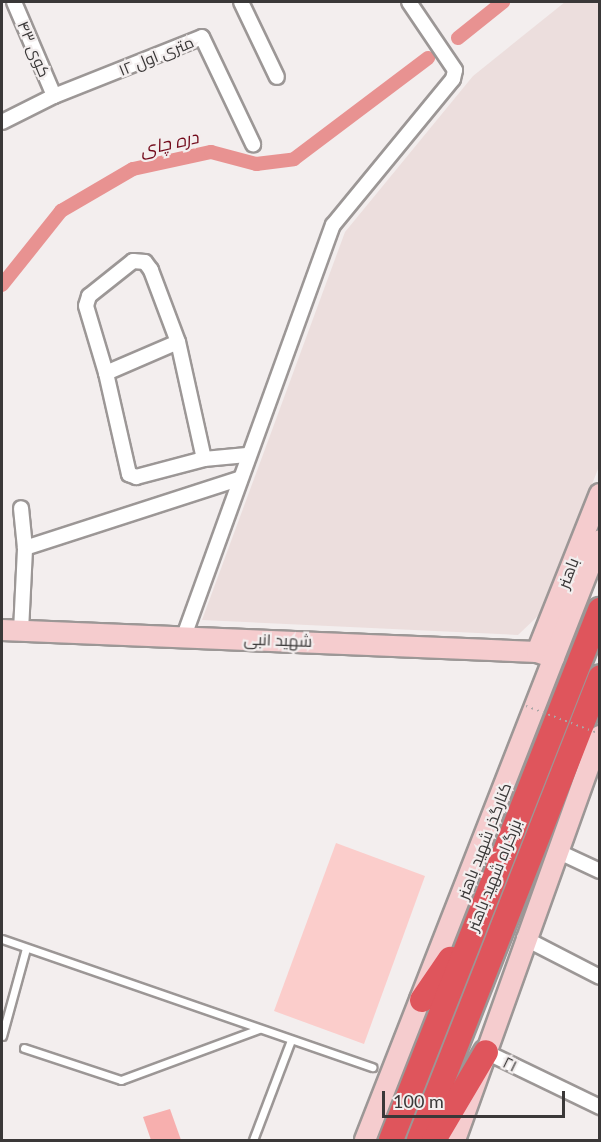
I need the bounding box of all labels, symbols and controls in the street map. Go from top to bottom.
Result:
street label: کوی ۴۳ [14,18,54,80]
street label: ۱۲ متری اول [116,32,196,80]
water label: دره چای [138,126,200,160]
street label: باهنر [553,555,583,591]
street label: شهید انبی [243,629,313,651]
street label: کنارگذر شهید باهنر [453,780,515,902]
street label: بزرگراه شهید باهنر [463,816,525,934]
street label: ۲۱ [500,1052,520,1076]
scale bar [385,1079,568,1117]
text: 100 m [393,1090,444,1112]

